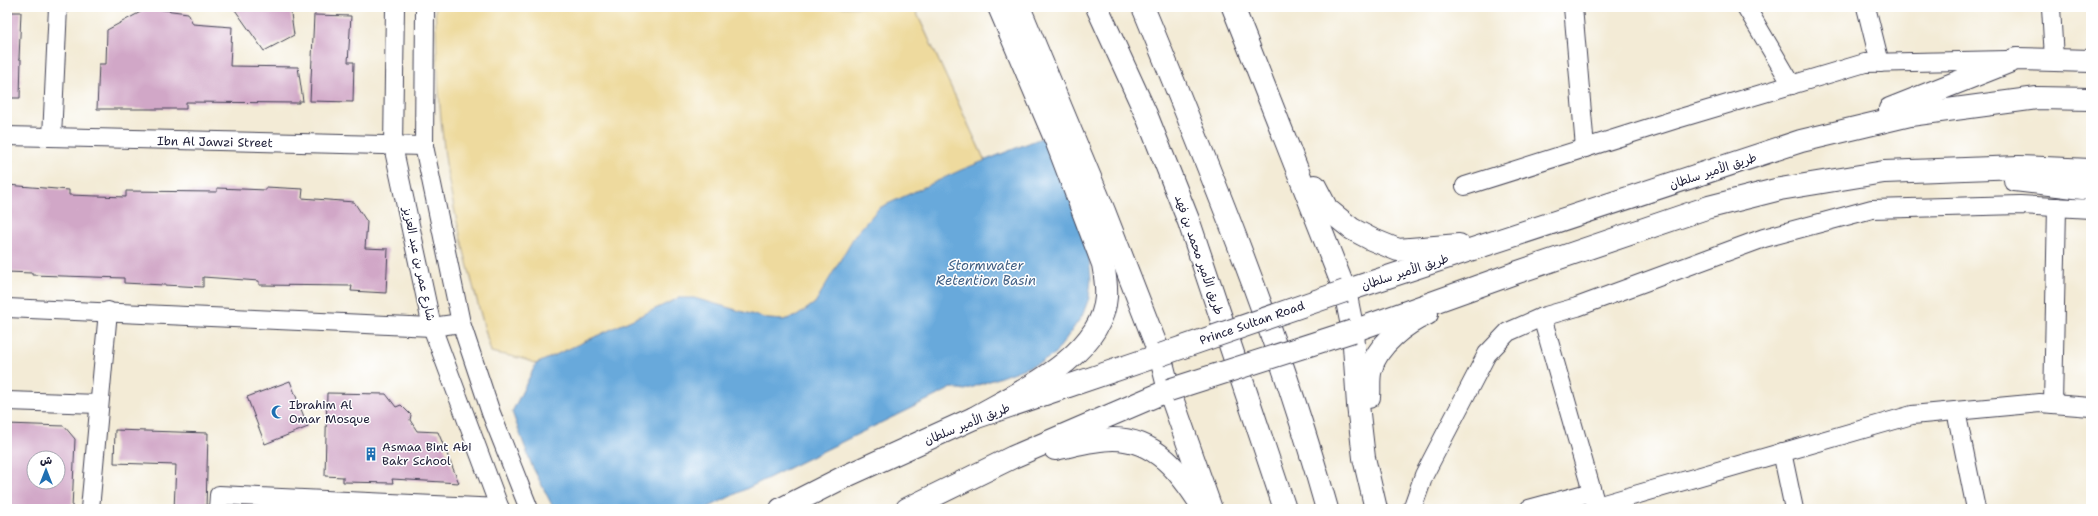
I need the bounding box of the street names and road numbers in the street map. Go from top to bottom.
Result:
street label: Ibn Al Jawzi Street [157,133,273,151]
street label: طريق الأمير سلطان [1667,149,1759,193]
street label: طريق الأمير محمد بن فهد [1171,193,1227,317]
street label: شارع عمر بن عبد العزيز [398,205,439,323]
street label: طريق الأمير سلطان [1359,250,1451,294]
street label: Prince Sultan Road [1197,297,1307,348]
street label: طريق الأمير سلطان [922,400,1012,448]

